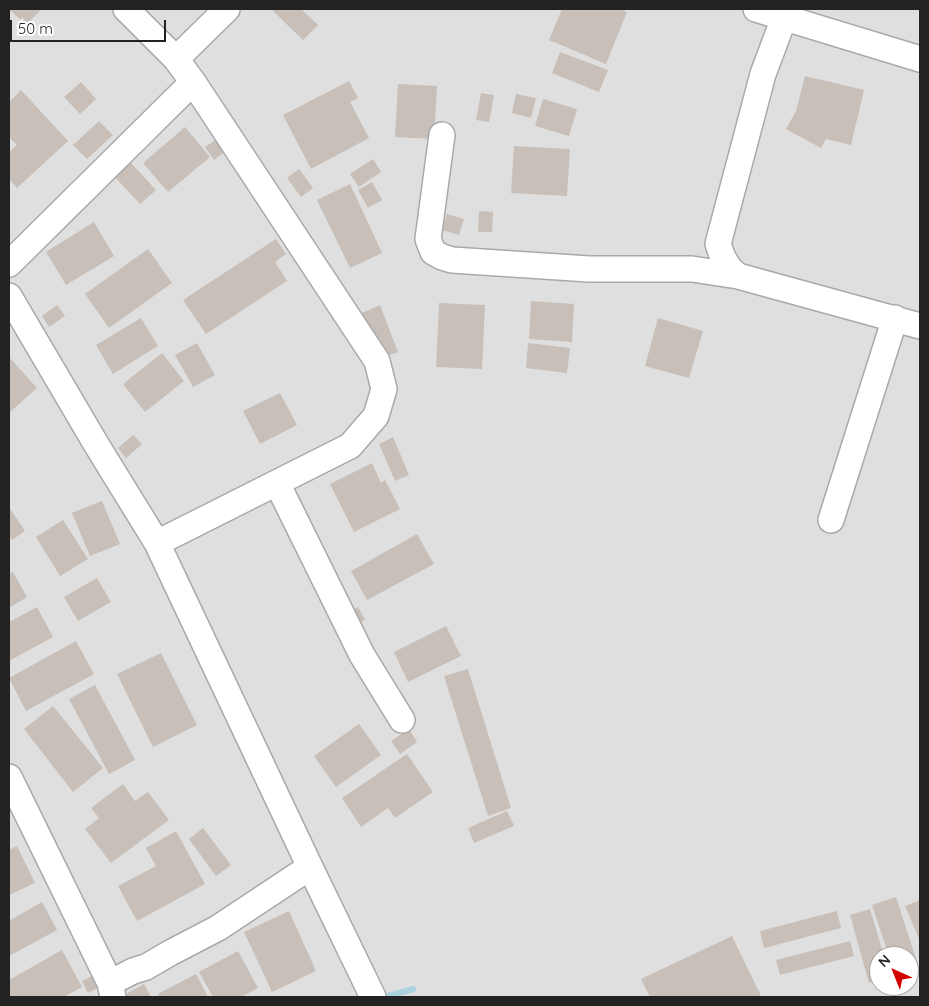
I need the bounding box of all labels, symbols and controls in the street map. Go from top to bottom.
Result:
scale bar [12,10,169,42]
text: 50 m [18,19,53,38]
north arrow [869,946,919,996]
text: N [874,951,894,971]

